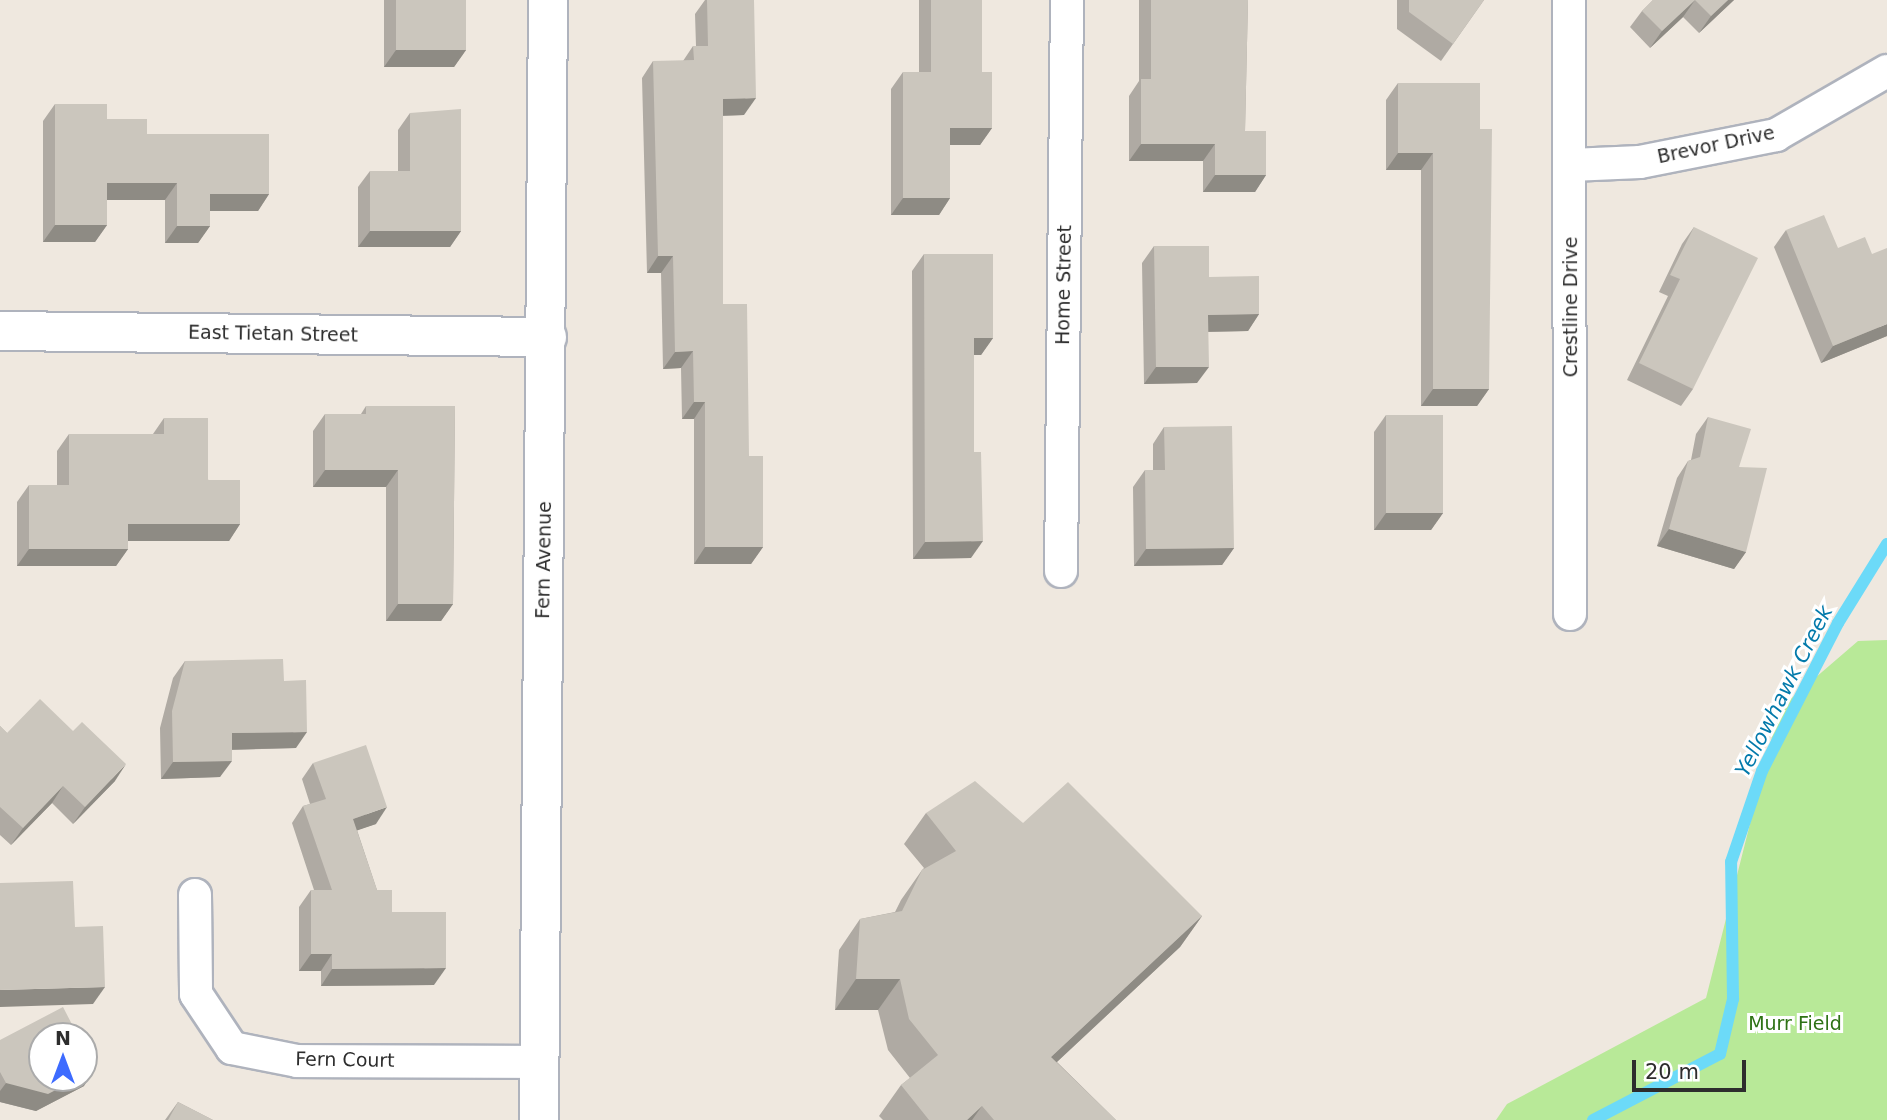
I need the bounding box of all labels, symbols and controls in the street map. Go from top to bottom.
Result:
street label: Brevor Drive [1655,121,1777,169]
street label: Home Street [1052,225,1076,345]
street label: Crestline Drive [1560,237,1582,377]
street label: East Tietan Street [188,321,358,347]
street label: Fern Avenue [532,501,556,619]
water label: Yellowhawk Creek [1730,601,1838,781]
park label: Murr Field [1748,1013,1842,1035]
north arrow [28,1022,98,1092]
text: N [55,1027,71,1049]
scale bar [1635,1046,1749,1090]
street label: Fern Court [295,1048,395,1072]
text: 20 m [1645,1060,1699,1084]

